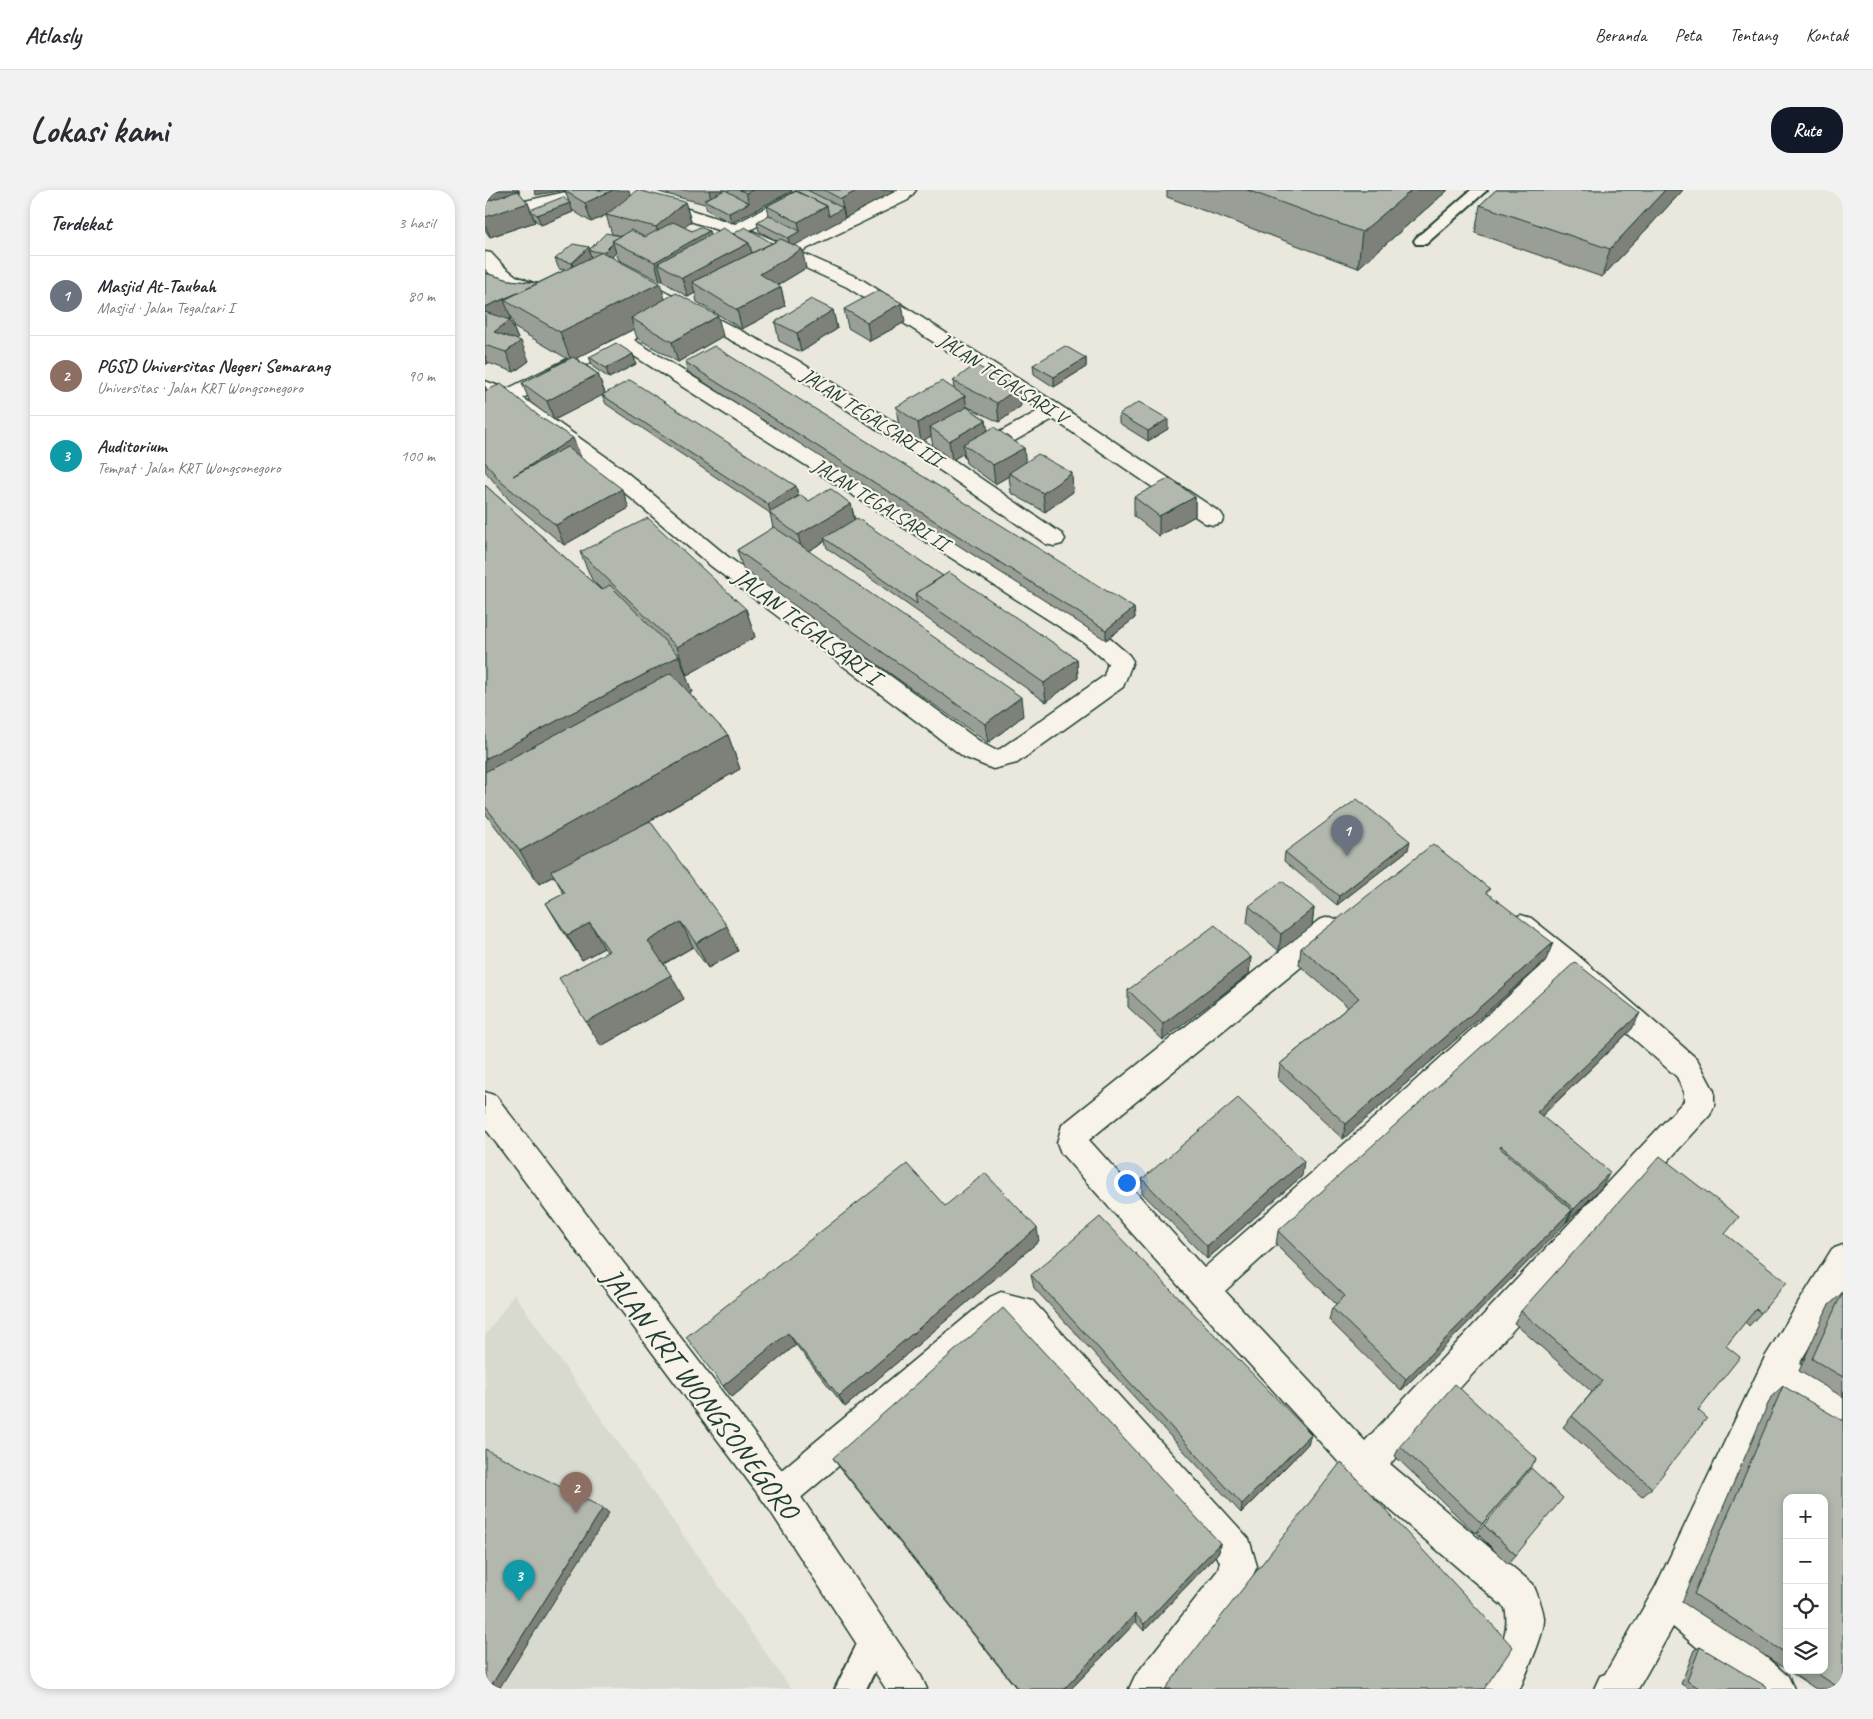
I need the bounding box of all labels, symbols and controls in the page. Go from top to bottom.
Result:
text: Atlasly [25,20,81,50]
text: Beranda [1595,24,1646,46]
text: Peta [1674,24,1701,46]
text: Tentang [1729,24,1778,46]
text: Kontak [1806,24,1848,46]
button: Rute [1771,107,1843,153]
text: Lokasi kami [30,108,168,153]
text: Terdekat [50,210,111,236]
text: 3 hasil [398,213,435,233]
text: Masjid At-Taubah [97,274,216,298]
text: 1 [62,286,70,306]
text: 80 m [408,286,435,306]
text: Masjid · Jalan Tegalsari I [97,298,234,318]
street label: JALAN TEGALSARI V [933,327,1075,432]
text: PGSD Universitas Negeri Semarang [97,354,330,378]
street label: JALAN TEGALSARI III [796,362,950,475]
text: 2 [62,366,70,386]
text: 90 m [408,366,435,386]
text: Universitas · Jalan KRT Wongsonegoro [97,378,303,398]
text: Auditorium [97,434,166,458]
text: 3 [62,446,70,466]
text: 100 m [401,446,435,466]
street label: JALAN TEGALSARI II [807,452,957,558]
text: Tempat · Jalan KRT Wongsonegoro [97,458,280,478]
street label: JALAN TEGALSARI I [727,560,891,694]
pin: 1 [1331,815,1363,856]
your location [1114,1170,1140,1196]
street label: JALAN KRT WONGSONEGORO [593,1258,809,1529]
pin: 2 [560,1472,592,1513]
map controls [1783,1494,1828,1674]
button: + [1783,1494,1828,1539]
button: − [1783,1539,1828,1584]
pin: 3 [503,1560,535,1601]
button: locate [1783,1584,1828,1629]
button: layers [1783,1629,1828,1674]

